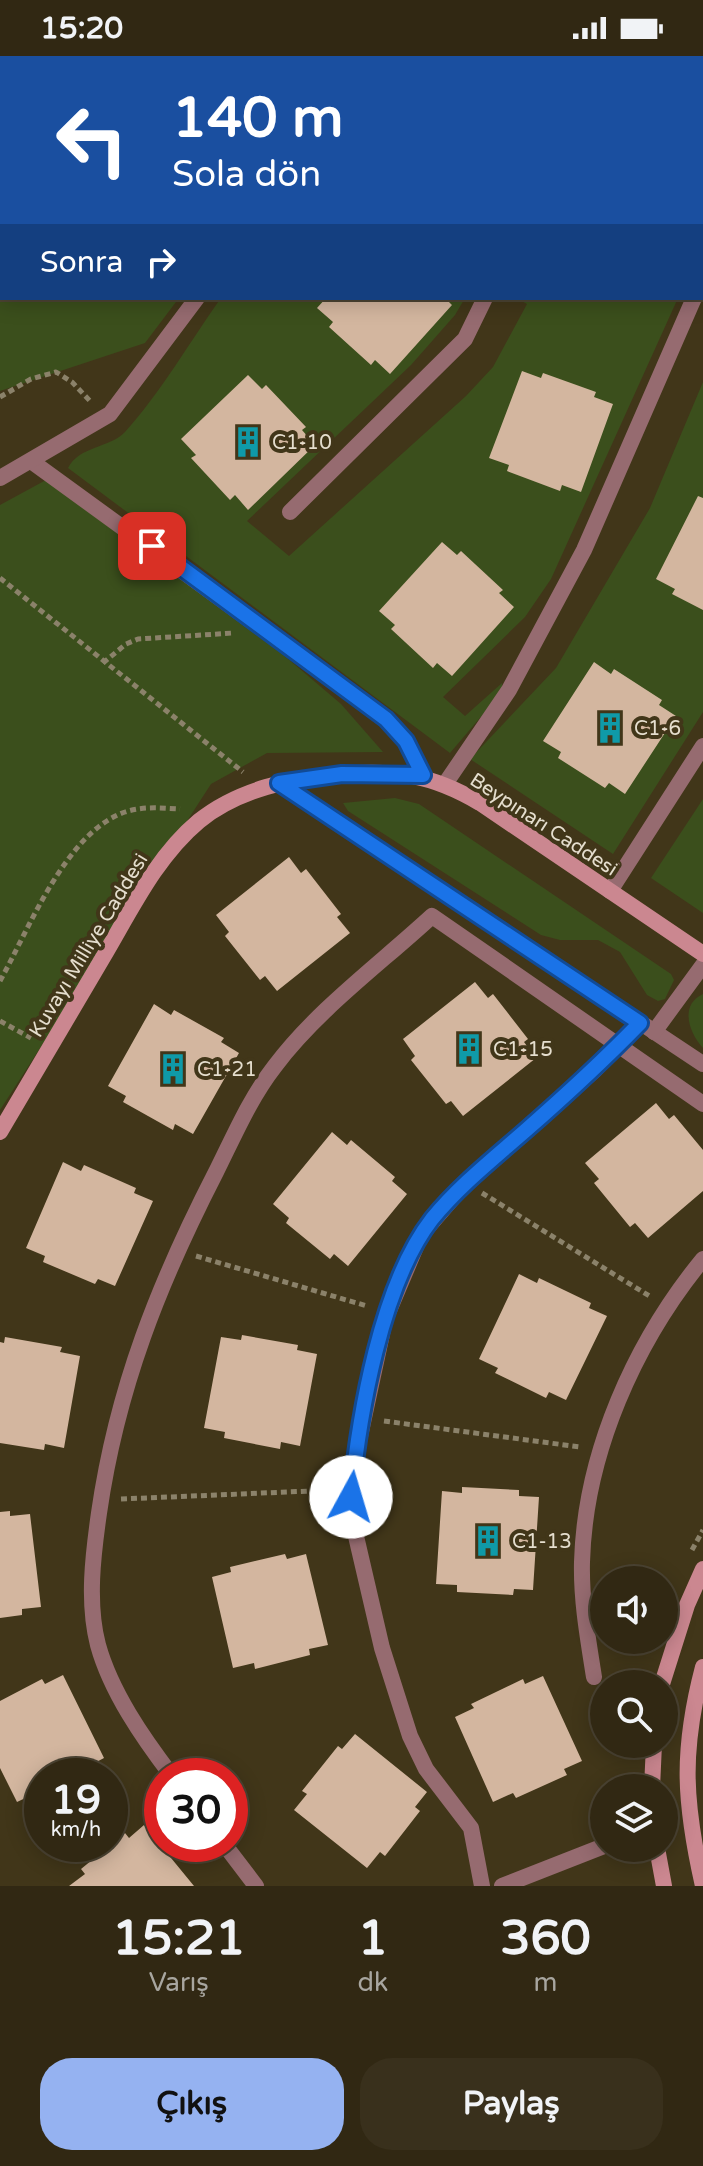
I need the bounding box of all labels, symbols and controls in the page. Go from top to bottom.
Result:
text: 15:20 [40,10,123,47]
text: 140 m [172,85,343,152]
icon: left [40,88,144,192]
text: Sola dön [172,153,321,196]
icon: right [139,240,183,284]
text: Sonra [40,244,123,281]
building icon: C1-10 [231,425,265,459]
place label: C1-10 [272,431,332,455]
pin [118,512,186,580]
icon: arrive [130,524,174,568]
building icon: C1-6 [593,711,627,745]
place label: C1-6 [634,717,681,741]
street label: Beypınarı Caddesi [465,768,622,881]
street label: Kuvayı Milliye Caddesi [24,849,153,1042]
building icon: C1-15 [452,1032,486,1066]
place label: C1-15 [493,1038,553,1062]
building icon: C1-21 [156,1052,190,1086]
place label: C1-21 [197,1058,257,1082]
position arrow [309,1455,393,1539]
building icon: C1-13 [471,1524,505,1558]
place label: C1-13 [512,1530,572,1554]
map controls [590,1566,678,1862]
button: sound [590,1566,678,1654]
button: search [590,1670,678,1758]
speed limit sign: 30 [144,1758,248,1862]
button: layers [590,1774,678,1862]
text: 19 [51,1776,101,1824]
text: km/h [51,1818,101,1842]
text: 15:21 [112,1910,245,1968]
text: 1 [358,1910,388,1968]
text: 360 [500,1910,591,1968]
text: Varış [149,1967,209,1998]
text: dk [358,1967,388,1998]
text: m [534,1967,557,1998]
button: Çıkış [40,2058,344,2150]
button: Paylaş [360,2058,663,2150]

